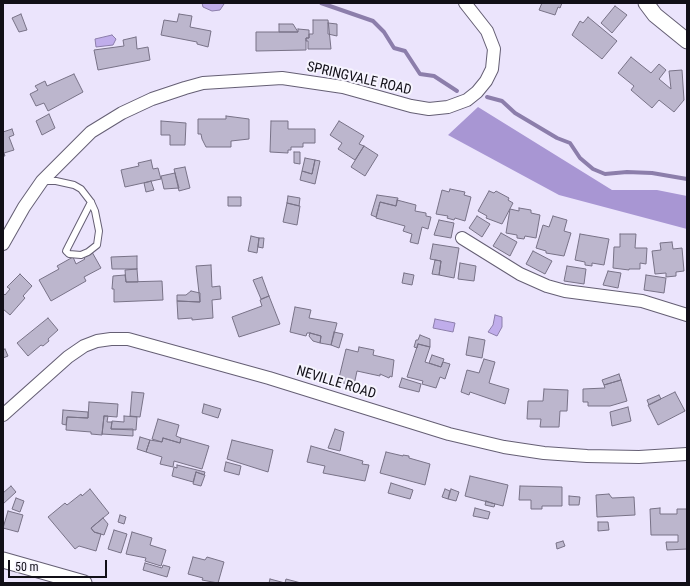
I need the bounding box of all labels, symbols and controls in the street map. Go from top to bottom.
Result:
street label: SPRINGVALE ROAD [305,59,413,99]
street label: NEVILLE ROAD [294,363,378,403]
scale bar [10,552,109,578]
text: 50 m [15,560,39,574]

